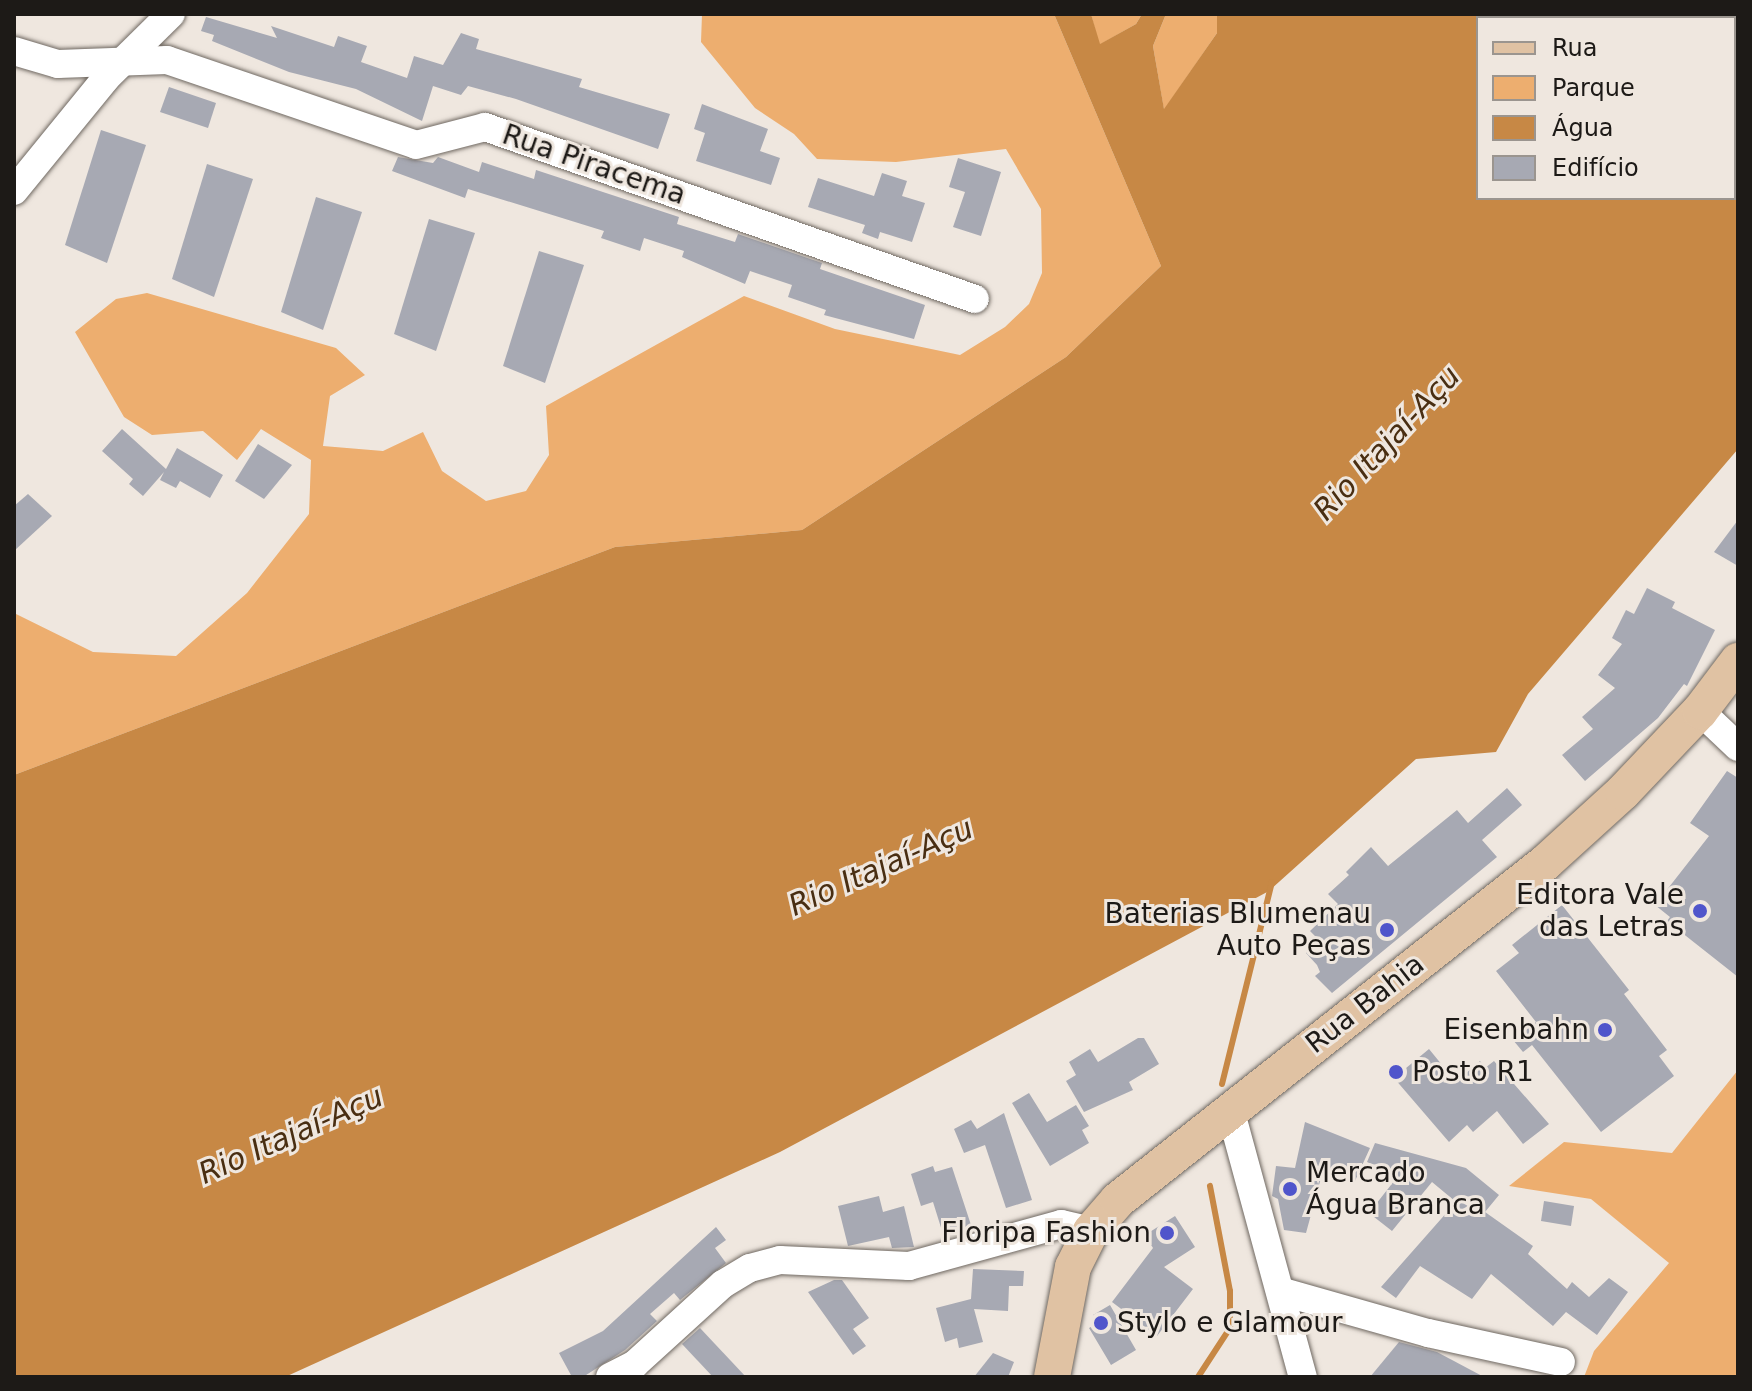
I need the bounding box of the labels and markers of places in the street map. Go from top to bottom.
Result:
place label: Editora Vale das Letras [1516,878,1684,944]
place label: Baterias Blumenau Auto Peças [1105,897,1371,963]
marker: Editora Vale das Letras [1691,902,1709,920]
marker: Baterias Blumenau Auto Peças [1378,921,1396,939]
place label: Eisenbahn [1444,1013,1589,1047]
marker: Eisenbahn [1596,1021,1614,1039]
place label: Posto R1 [1412,1055,1534,1089]
marker: Posto R1 [1387,1063,1405,1081]
place label: Mercado Água Branca [1306,1156,1485,1222]
marker: Mercado Água Branca [1281,1180,1299,1198]
place label: Floripa Fashion [941,1216,1151,1250]
marker: Floripa Fashion [1158,1224,1176,1242]
place label: Stylo e Glamour [1117,1306,1343,1340]
marker: Stylo e Glamour [1092,1314,1110,1332]

